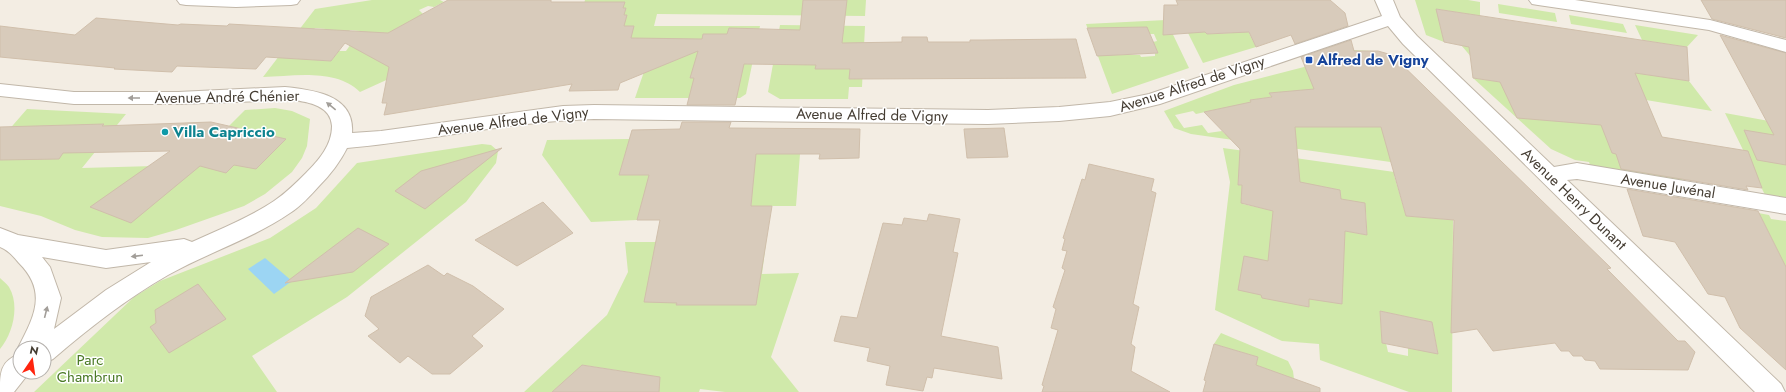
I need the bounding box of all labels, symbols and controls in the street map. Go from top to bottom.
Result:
place label: Alfred de Vigny [1316,49,1429,71]
street label: Avenue Alfred de Vigny [1116,50,1268,118]
marker: Alfred de Vigny [1304,55,1314,65]
street label: Avenue André Chénier [154,85,301,109]
one-way arrow [127,95,140,101]
street label: Avenue Alfred de Vigny [436,101,590,141]
one-way arrow [326,102,336,111]
street label: Avenue Alfred de Vigny [796,103,949,127]
place label: Villa Capriccio [172,121,275,143]
marker: Villa Capriccio [160,127,170,137]
street label: Avenue Henry Dunant [1516,143,1632,255]
street label: Avenue Juvénal [1619,168,1717,204]
one-way arrow [131,252,143,259]
one-way arrow [43,306,49,318]
north arrow [12,340,52,380]
text: N [28,341,40,359]
park label: Parc Chambrun [57,349,123,388]

